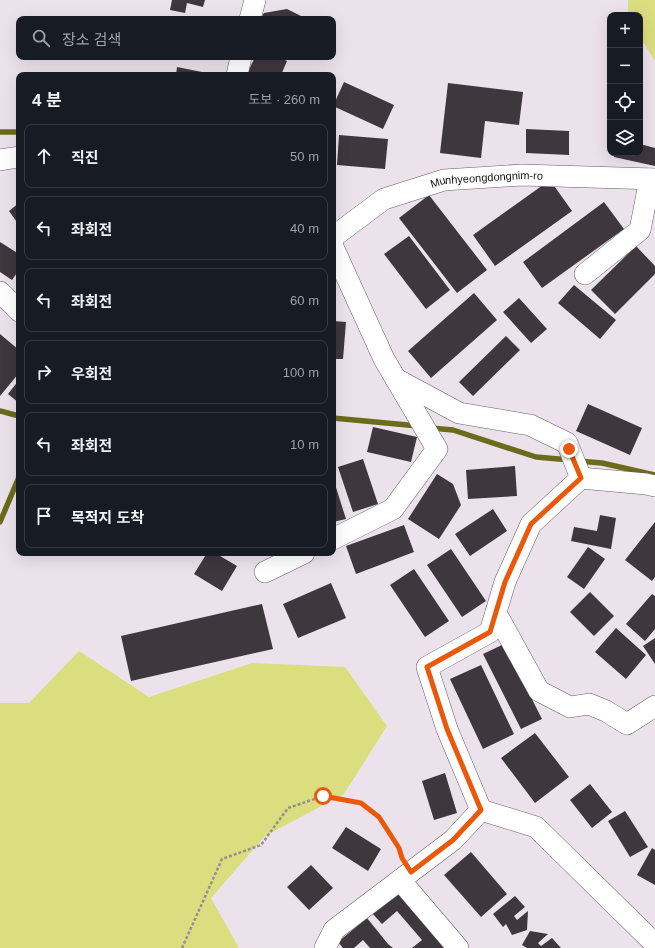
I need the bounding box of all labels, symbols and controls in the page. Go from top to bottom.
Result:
map controls [607,12,643,156]
button: + [607,12,643,48]
search box [16,16,336,60]
icon: search [30,27,52,49]
text: 장소 검색 [62,31,121,48]
button: − [607,48,643,84]
button: locate [607,84,643,120]
text: 4 분 [32,91,62,110]
text: 도보 · 260 m [248,92,320,107]
button: layers [607,120,643,156]
icon: ahead [33,145,55,167]
text: 직진 [71,149,99,166]
text: 50 m [290,149,319,164]
street label: Munhyeongdongnim-ro [429,169,543,190]
icon: left [33,217,55,239]
text: 좌회전 [71,221,112,238]
text: 40 m [290,221,319,236]
icon: left [33,289,55,311]
text: 좌회전 [71,293,112,310]
text: 60 m [290,293,319,308]
icon: right [33,361,55,383]
text: 우회전 [71,365,112,382]
text: 100 m [283,365,319,380]
icon: left [33,433,55,455]
text: 좌회전 [71,437,112,454]
text: 10 m [290,437,319,452]
route end [560,440,578,458]
icon: arrive [33,505,55,527]
text: 목적지 도착 [71,509,144,526]
route start [314,787,332,805]

